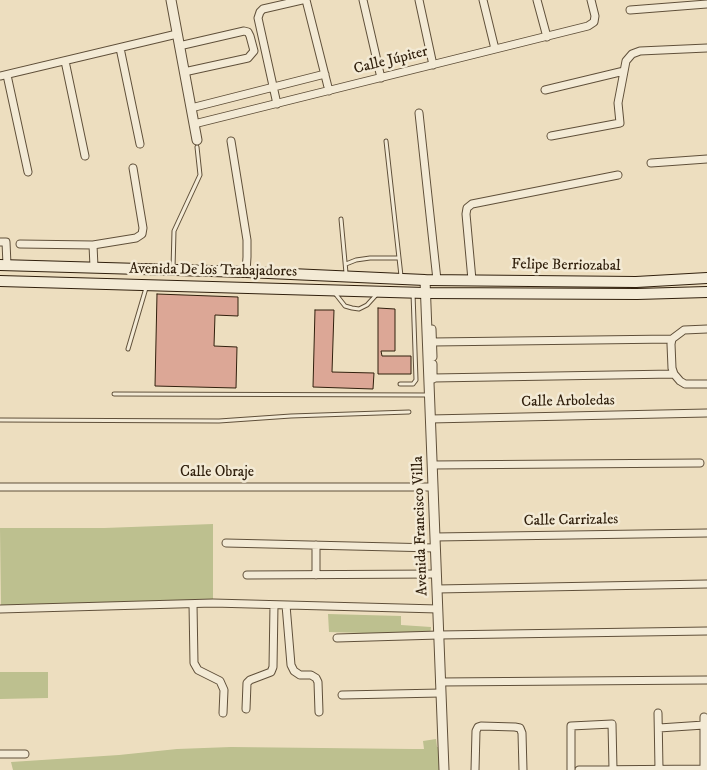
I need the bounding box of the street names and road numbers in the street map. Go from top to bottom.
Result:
street label: Calle Júpiter [352,43,430,79]
street label: Felipe Berriozabal [511,256,621,276]
street label: Avenida De los Trabajadores [129,261,297,281]
street label: Calle Arboledas [521,392,615,412]
street label: Avenida Francisco Villa [410,456,432,596]
street label: Calle Obraje [180,464,254,482]
street label: Calle Carrizales [524,511,618,531]

